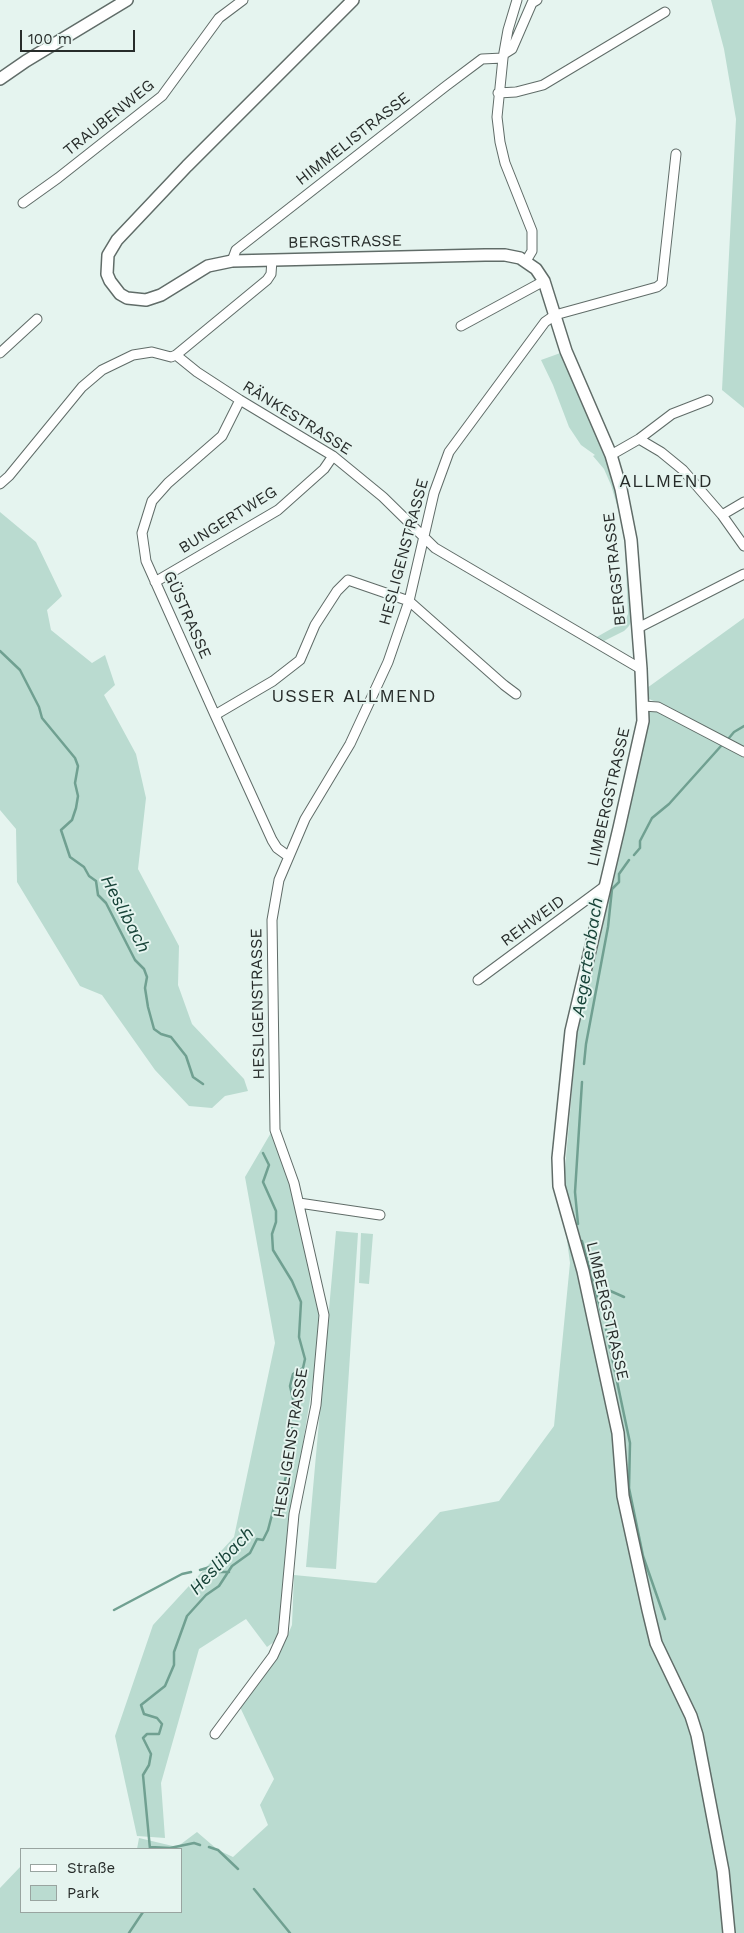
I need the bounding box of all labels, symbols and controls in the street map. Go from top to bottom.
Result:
scale bar [22,20,138,52]
text: 100 m [28,30,72,48]
street label: TRAUBENWEG [60,76,158,160]
street label: HIMMELISTRASSE [292,88,414,190]
street label: BERGSTRASSE [288,231,402,253]
street label: RÄNKESTRASSE [239,377,355,459]
district label: ALLMEND [618,471,714,493]
street label: HESLIGENSTRASSE [375,476,433,628]
street label: BUNGERTWEG [175,482,281,558]
street label: BERGSTRASSE [599,511,631,627]
street label: GÜSTRASSE [159,568,215,662]
district label: USSER ALLMEND [270,686,438,708]
street label: LIMBERGSTRASSE [584,726,634,868]
water label: Heslibach [95,871,155,957]
street label: REHWEID [497,891,569,951]
water label: Aegertenbach [568,896,608,1018]
street label: HESLIGENSTRASSE [247,928,269,1080]
street label: LIMBERGSTRASSE [582,1240,632,1382]
street label: HESLIGENSTRASSE [270,1367,312,1519]
water label: Heslibach [185,1523,259,1599]
legend [20,1848,182,1913]
text: Straße [67,1859,115,1877]
text: Park [67,1884,99,1902]

